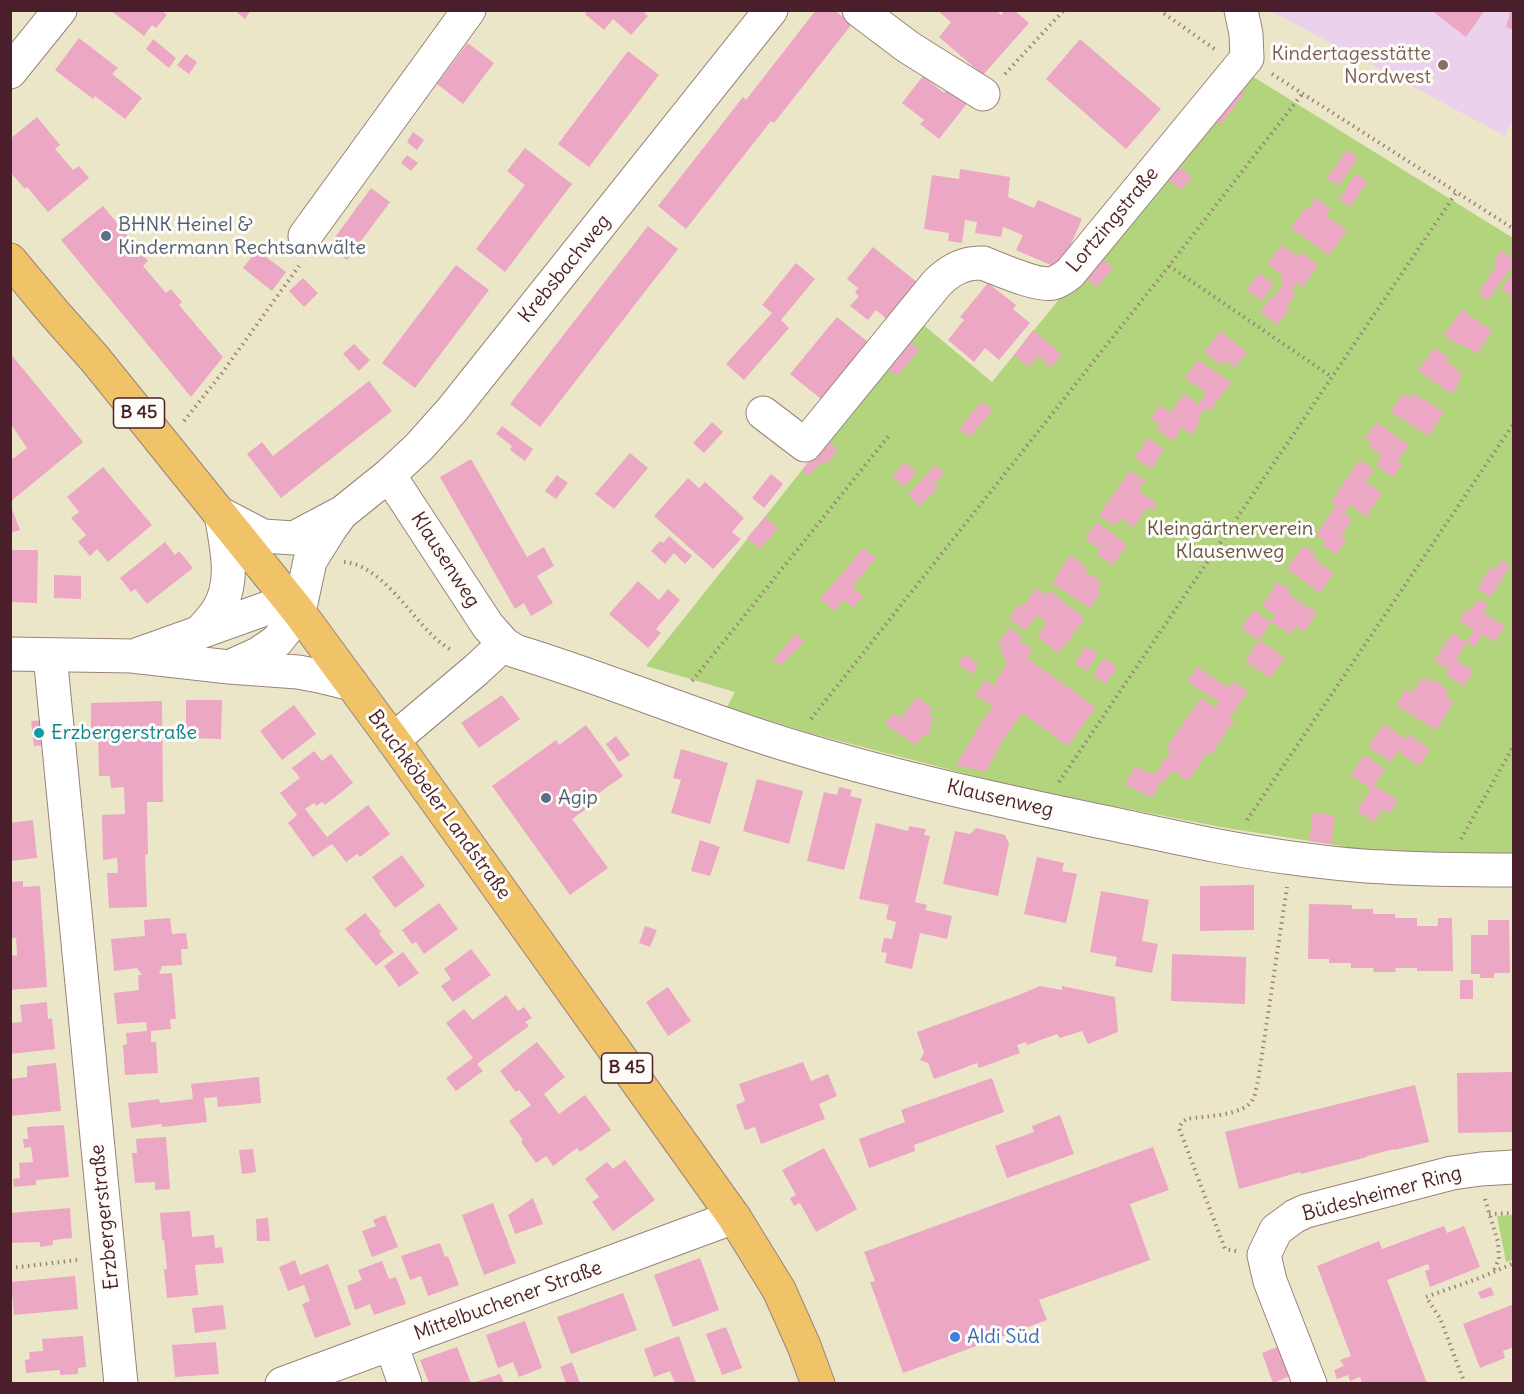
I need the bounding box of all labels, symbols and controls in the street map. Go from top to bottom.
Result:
place label: Kindertagesstätte Nordwest [1272,42,1431,89]
marker: Kindertagesstätte Nordwest [1436,58,1450,72]
street label: Lortzingstraße [1062,162,1164,278]
street label: Krebsbachweg [514,210,616,328]
place label: BHNK Heinel & Kindermann Rechtsanwälte [118,213,366,260]
marker: BHNK Heinel & Kindermann Rechtsanwälte [99,229,113,243]
road number: B 45 [114,398,164,428]
street label: Klausenweg [405,508,485,612]
park label: Kleingärtnerverein Klausenweg [1147,517,1313,564]
street label: Bruchköbeler Landstraße [362,706,516,904]
place label: Erzbergerstraße [51,721,197,745]
marker: Erzbergerstraße [32,726,46,740]
street label: Klausenweg [944,775,1056,823]
place label: Agip [558,786,598,810]
marker: Agip [539,791,553,805]
road number: B 45 [602,1053,652,1083]
street label: Erzbergerstraße [85,1143,125,1291]
street label: Büdesheimer Ring [1300,1161,1464,1227]
street label: Mittelbuchener Straße [411,1256,605,1346]
place label: Aldi Süd [967,1325,1040,1349]
marker: Aldi Süd [948,1330,962,1344]

